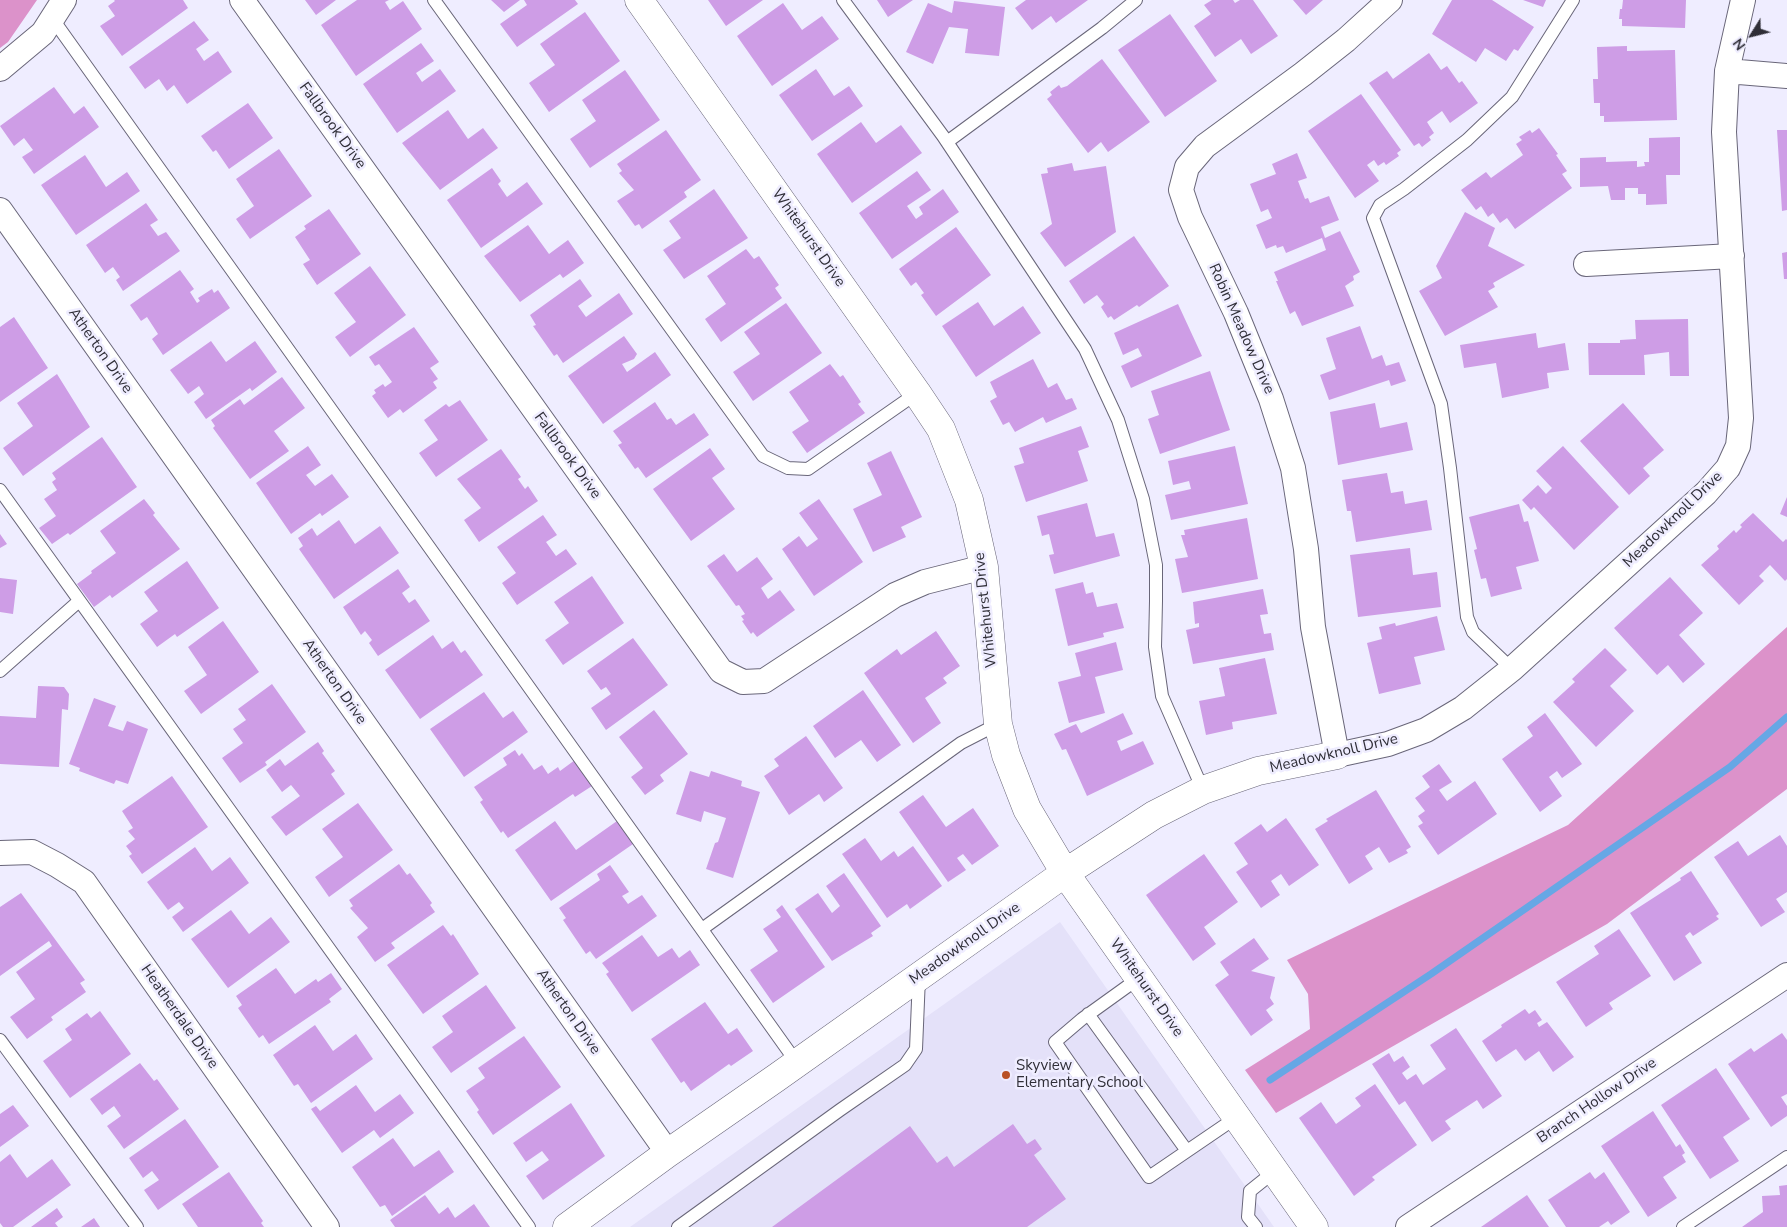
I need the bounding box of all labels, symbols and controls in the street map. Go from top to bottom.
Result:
north arrow [1727,10,1777,60]
text: N [1729,34,1750,54]
street label: Fallbrook Drive [295,79,369,173]
street label: Whitehurst Drive [767,185,849,291]
street label: Robin Meadow Drive [1204,261,1278,397]
street label: Atherton Drive [64,305,136,397]
street label: Fallbrook Drive [530,409,604,503]
street label: Meadowknoll Drive [1620,468,1726,572]
street label: Whitehurst Drive [971,552,1001,668]
street label: Atherton Drive [298,636,370,728]
street label: Meadowknoll Drive [1268,730,1400,778]
street label: Meadowknoll Drive [906,899,1024,989]
street label: Whitehurst Drive [1105,935,1187,1041]
street label: Heatherdale Drive [136,962,222,1072]
street label: Atherton Drive [532,966,604,1058]
street label: Branch Hollow Drive [1534,1054,1660,1148]
place label: Skyview Elementary School [1016,1057,1143,1092]
marker: Skyview Elementary School [1000,1069,1012,1081]

